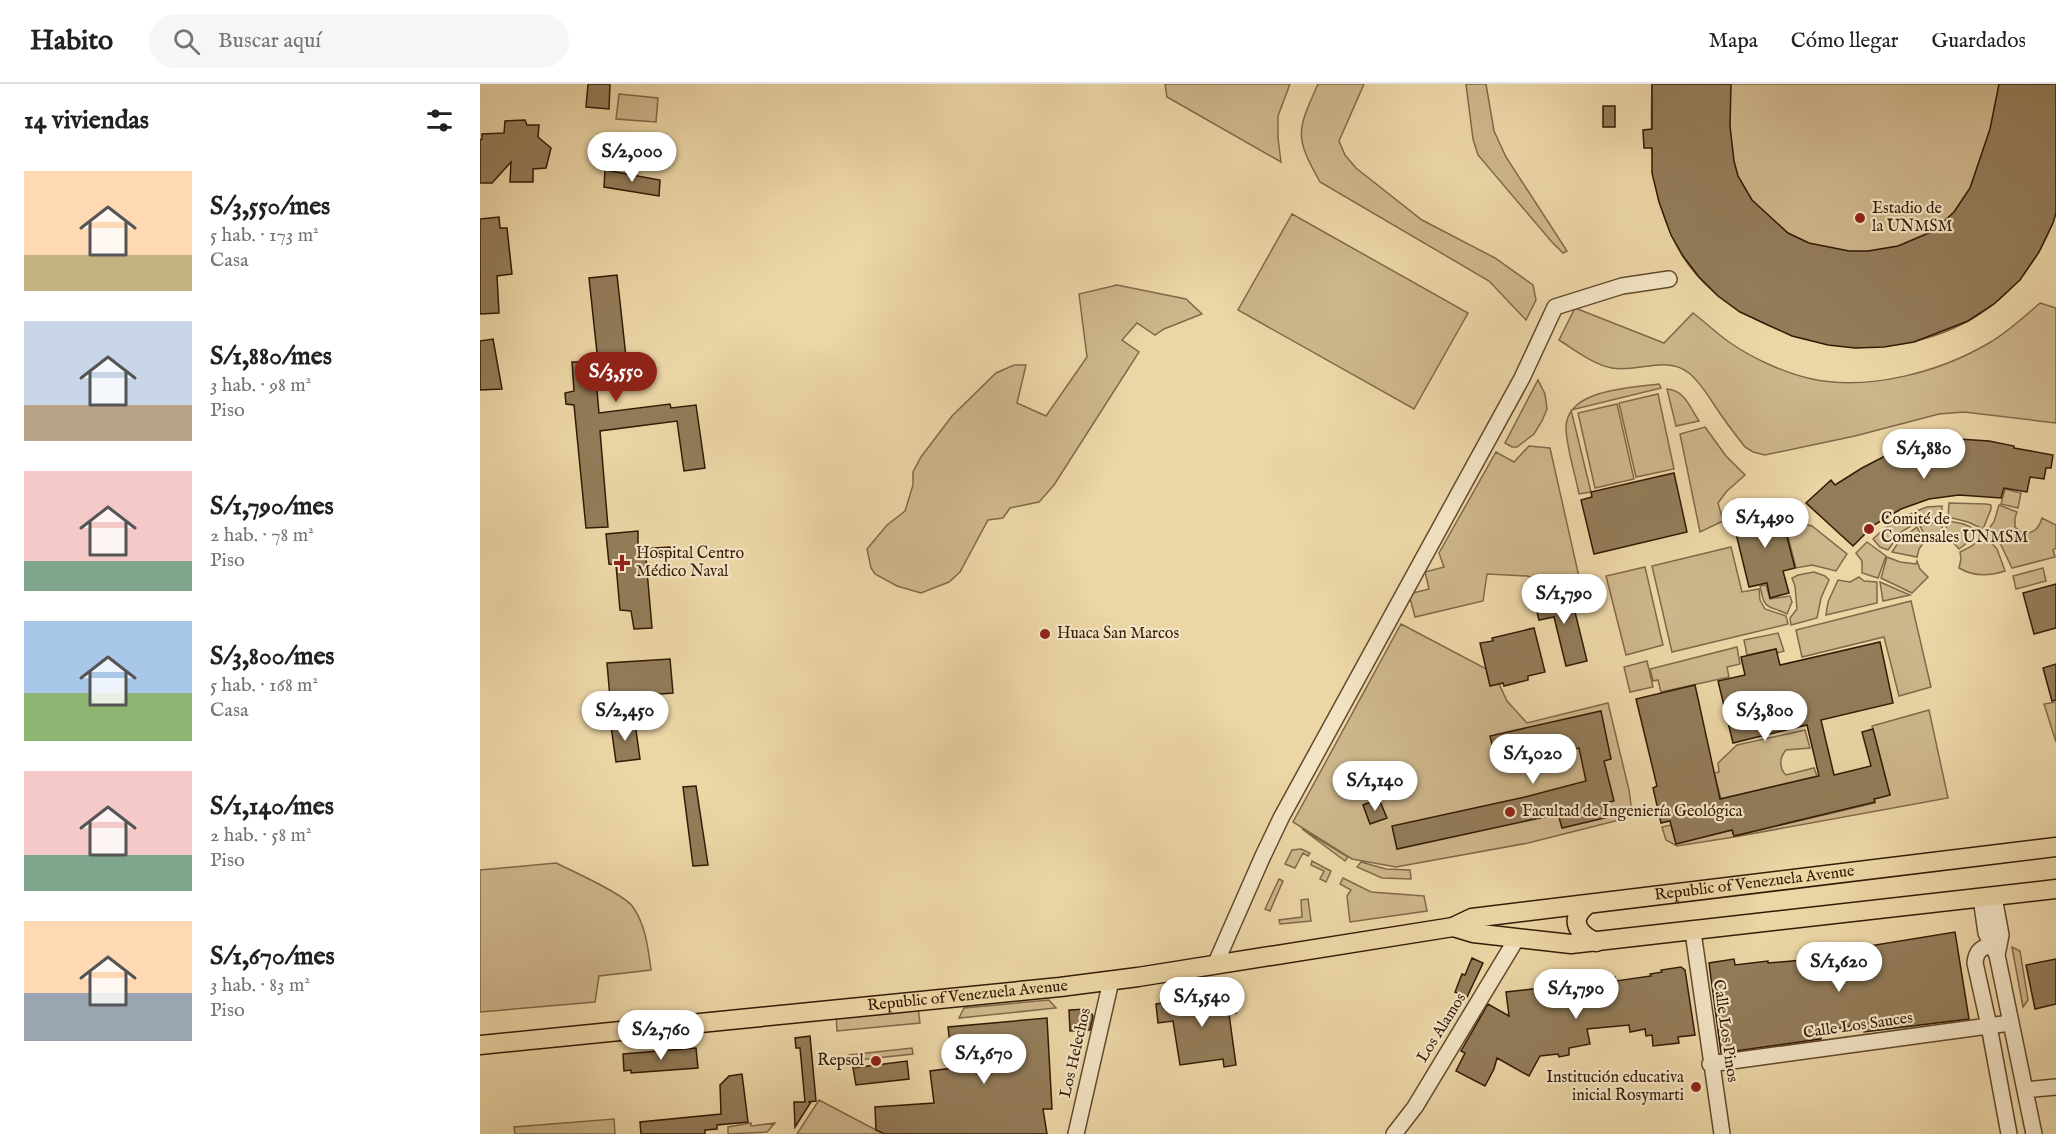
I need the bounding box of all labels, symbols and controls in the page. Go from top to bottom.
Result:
search box [149,14,569,68]
text: Habito [30,24,113,59]
icon: search [170,25,203,58]
text: Buscar aquí [218,27,321,55]
text: Mapa [1709,28,1758,55]
text: Cómo llegar [1791,28,1898,55]
text: Guardados [1931,28,2026,55]
text: 14 viviendas [24,104,149,137]
icon: filters [423,104,456,137]
pin: S/2,000 [577,132,687,183]
text: S/2,000 [601,139,663,164]
text: S/3,550/mes [210,190,330,223]
icon: home [72,195,144,267]
place label: Estadio de la UNMSM [1872,199,1952,237]
marker: Estadio de la UNMSM [1853,211,1867,225]
text: 5 hab. · 173 m² [210,223,319,248]
text: Casa [210,248,249,273]
text: S/1,880/mes [210,340,332,373]
icon: home [72,345,144,417]
pin: S/3,550 [561,352,671,403]
text: S/3,550 [589,359,643,384]
text: 3 hab. · 98 m² [210,373,311,398]
text: Piso [210,398,245,423]
pin: S/1,880 [1869,429,1979,480]
text: S/1,880 [1896,436,1952,461]
text: S/1,790/mes [210,490,334,523]
icon: home [72,495,144,567]
pin: S/1,490 [1710,498,1820,549]
text: S/1,490 [1736,505,1794,530]
place label: Comité de Comensales UNMSM [1881,510,2028,548]
marker: Comité de Comensales UNMSM [1862,522,1876,536]
text: 2 hab. · 78 m² [210,523,314,548]
place label: Hospital Centro Médico Naval [636,544,744,582]
text: Piso [210,548,245,573]
marker: Hospital Centro Médico Naval [613,554,631,572]
pin: S/1,790 [1509,574,1619,625]
text: S/1,790 [1536,581,1592,606]
place label: Huaca San Marcos [1057,624,1179,644]
marker: Huaca San Marcos [1038,627,1052,641]
text: S/3,800/mes [210,640,335,673]
icon: home [72,645,144,717]
text: 5 hab. · 168 m² [210,673,318,698]
pin: S/2,450 [570,691,680,742]
pin: S/3,800 [1710,691,1820,742]
text: Casa [210,698,249,723]
text: S/2,450 [596,698,654,723]
text: S/3,800 [1736,698,1794,723]
pin: S/1,020 [1478,734,1588,785]
text: S/1,020 [1504,741,1562,766]
pin: S/1,140 [1320,761,1430,812]
text: S/1,140 [1347,768,1403,793]
text: S/1,140/mes [210,790,334,823]
icon: home [72,795,144,867]
place label: Facultad de Ingeniería Geológica [1522,802,1743,822]
marker: Facultad de Ingeniería Geológica [1503,805,1517,819]
text: 2 hab. · 58 m² [210,823,312,848]
text: Piso [210,848,245,873]
street label: Republic of Venezuela Avenue [1653,862,1856,906]
text: S/1,670/mes [210,940,335,973]
pin: S/1,620 [1784,942,1894,993]
icon: home [72,945,144,1017]
text: S/1,620 [1810,949,1868,974]
pin: S/1,790 [1521,969,1631,1020]
text: 3 hab. · 83 m² [210,973,310,998]
street label: Republic of Venezuela Avenue [866,976,1069,1016]
text: S/1,790 [1548,976,1604,1001]
pin: S/1,540 [1147,977,1257,1028]
street label: Calle Los Pinos [1708,978,1742,1084]
text: S/1,540 [1174,984,1230,1009]
street label: Los Alamos [1413,989,1471,1066]
text: Piso [210,998,245,1023]
street label: Los Helechos [1056,1006,1096,1100]
street label: Calle Los Sauces [1802,1008,1914,1044]
pin: S/2,760 [606,1010,716,1061]
text: S/2,760 [632,1017,690,1042]
pin: S/1,670 [929,1034,1039,1085]
text: S/1,670 [955,1041,1013,1066]
place label: Repsol [817,1051,865,1071]
marker: Repsol [869,1054,883,1068]
place label: Institución educativa inicial Rosymarti [1546,1068,1684,1106]
marker: Institución educativa inicial Rosymarti [1689,1080,1703,1094]

